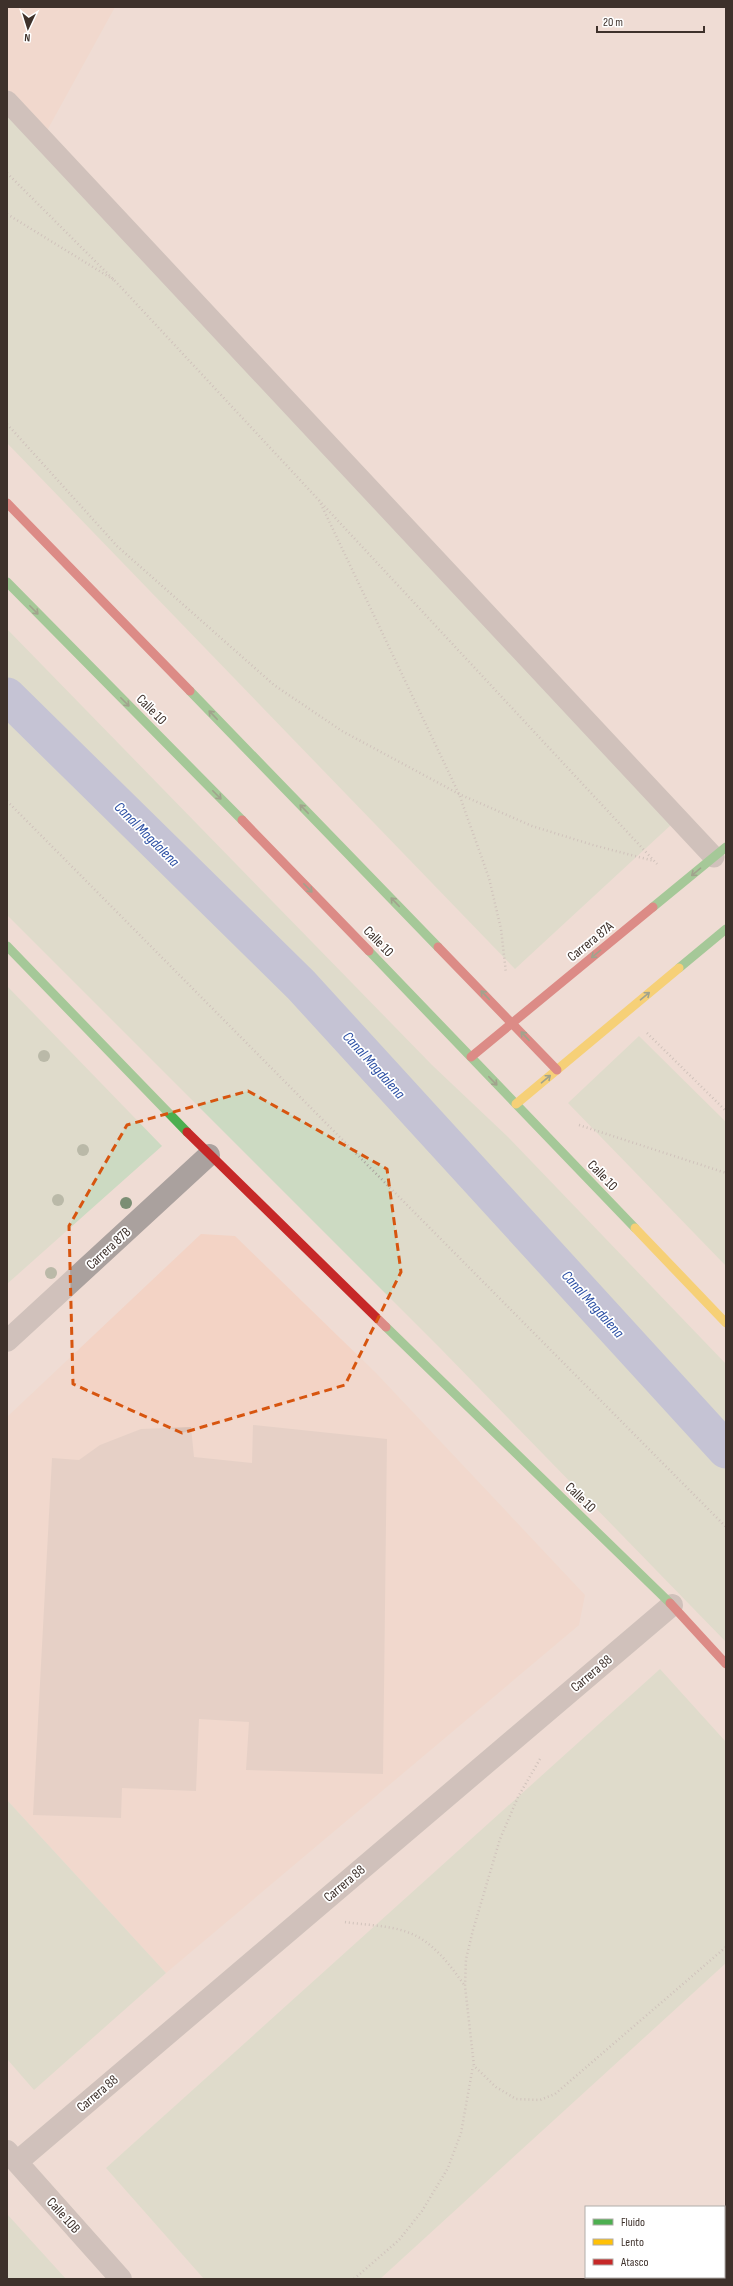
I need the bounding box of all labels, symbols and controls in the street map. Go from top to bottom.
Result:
north arrow [8,8,48,48]
scale bar [597,8,704,34]
text: 20 m [603,15,623,30]
text: N [24,31,31,44]
one-way arrow [29,605,39,615]
street label: Calle 10 [133,691,170,728]
one-way arrow [121,697,130,707]
one-way arrow [209,710,218,720]
one-way arrow [212,790,222,800]
water label: Canal Magdalena [110,798,183,871]
one-way arrow [299,804,309,814]
one-way arrow [691,867,701,876]
one-way arrow [303,883,313,893]
one-way arrow [390,897,400,907]
street label: Carrera 87A [564,917,618,965]
street label: Calle 10 [360,922,397,960]
one-way arrow [590,950,601,959]
one-way arrow [480,990,490,1000]
one-way arrow [640,991,651,1000]
water label: Canal Magdalena [338,1028,409,1103]
one-way arrow [520,1031,530,1041]
one-way arrow [540,1075,551,1084]
one-way arrow [489,1076,498,1086]
street label: Calle 10 [584,1156,621,1194]
street label: Carrera 87B [83,1223,134,1273]
water label: Canal Magdalena [557,1267,628,1342]
street label: Calle 10 [562,1479,600,1516]
street label: Carrera 88 [567,1651,616,1696]
street label: Carrera 88 [320,1861,369,1906]
street label: Carrera 88 [73,2071,122,2116]
street label: Calle 10B [43,2194,84,2237]
legend [585,2206,725,2278]
text: Fluido [621,2215,645,2230]
text: Lento [621,2235,644,2250]
text: Atasco [620,2255,648,2270]

